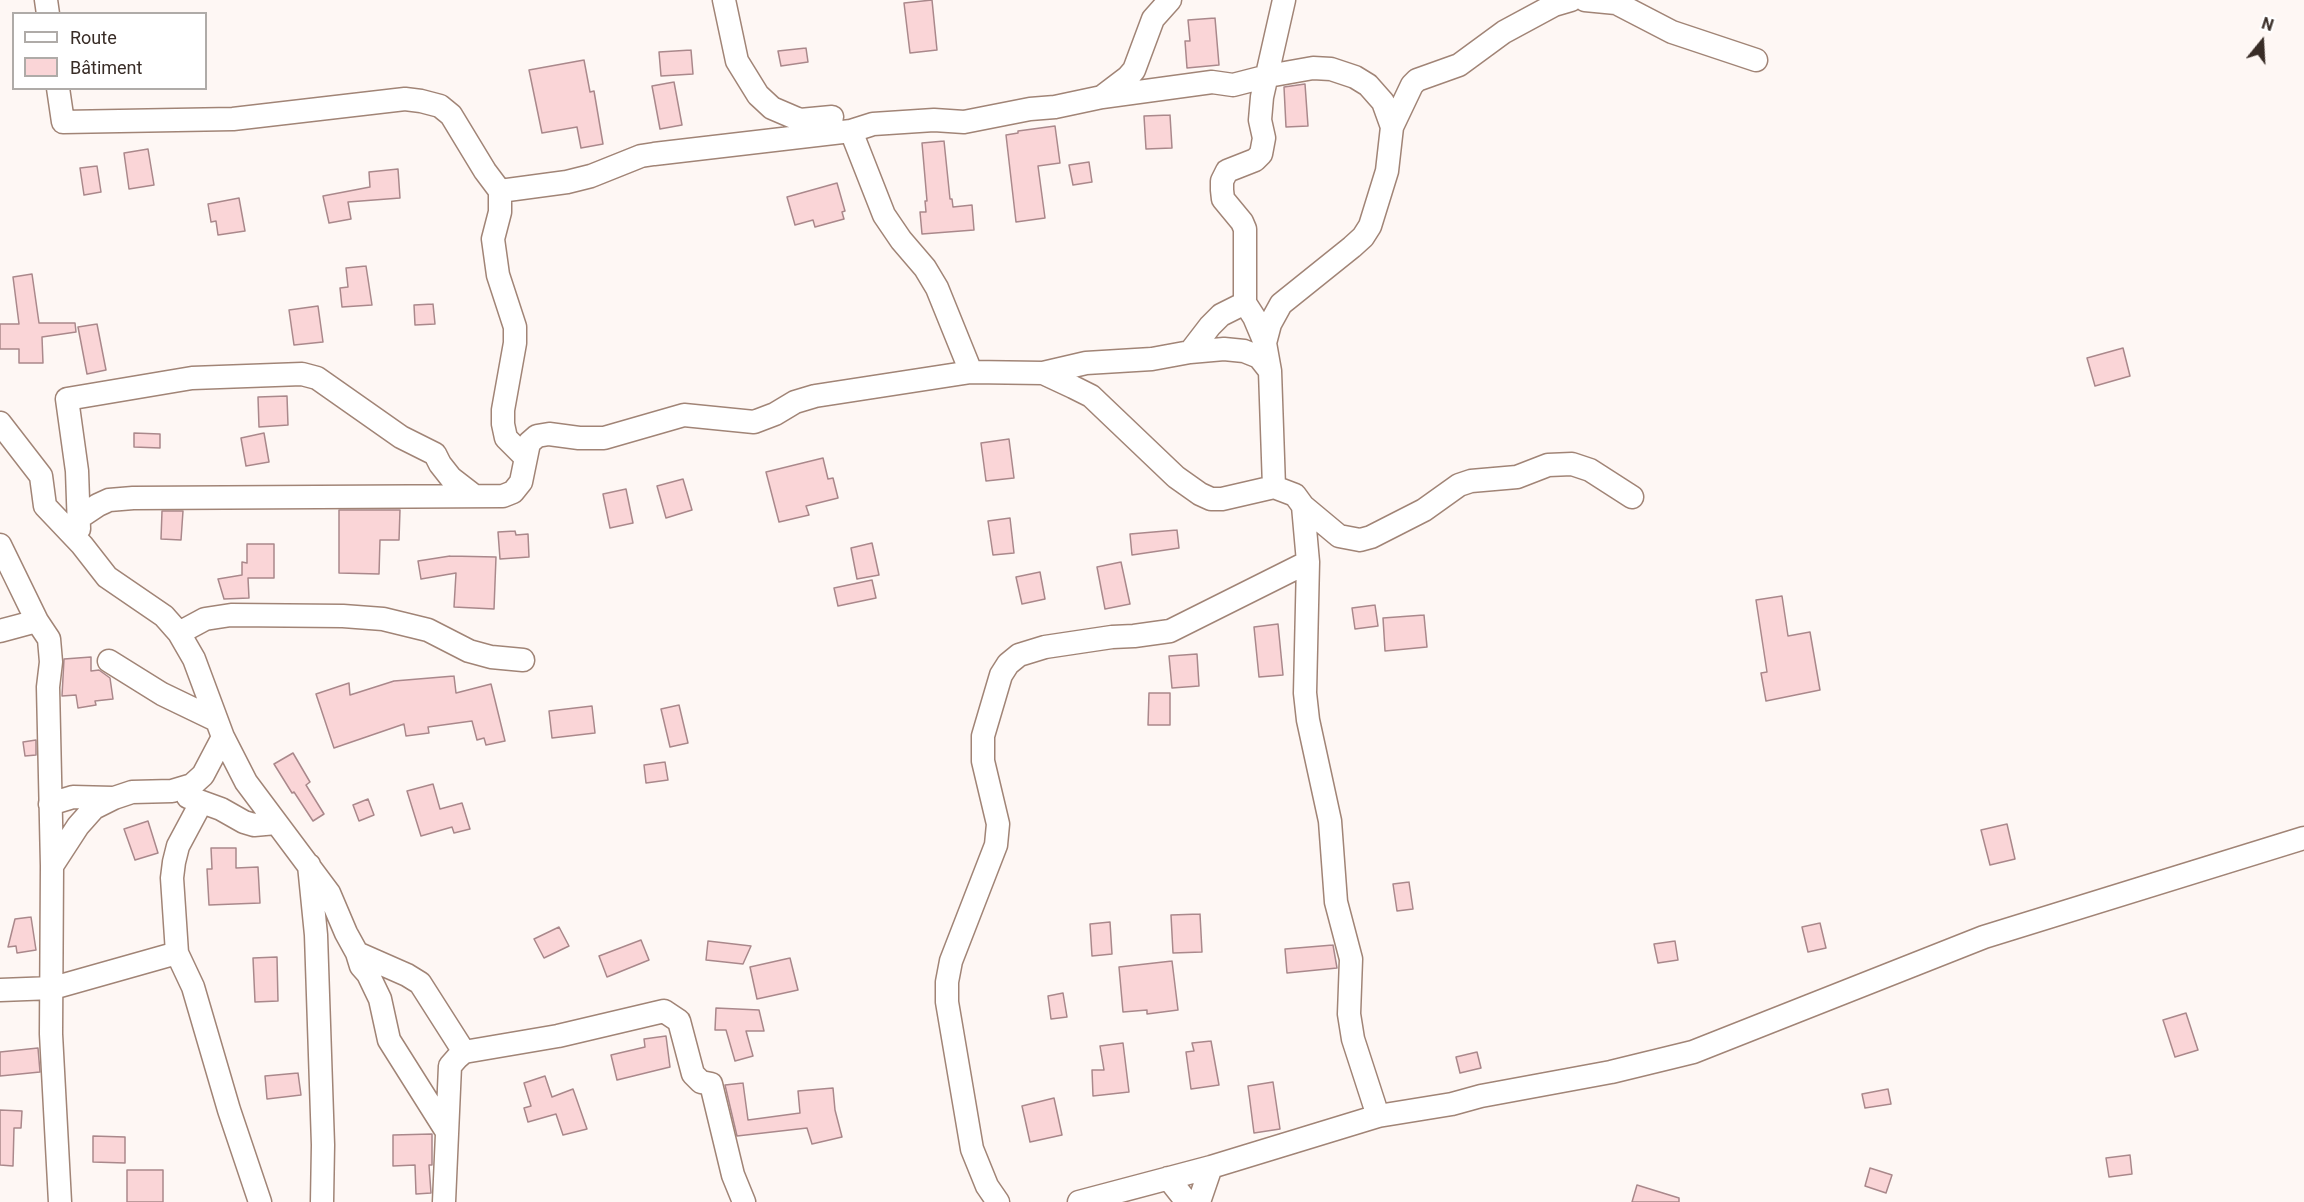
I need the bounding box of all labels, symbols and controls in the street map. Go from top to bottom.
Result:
legend [12,12,207,90]
north arrow [2232,12,2292,72]
text: N [2259,14,2276,35]
text: Route [70,27,117,48]
text: Bâtiment [70,57,142,78]

